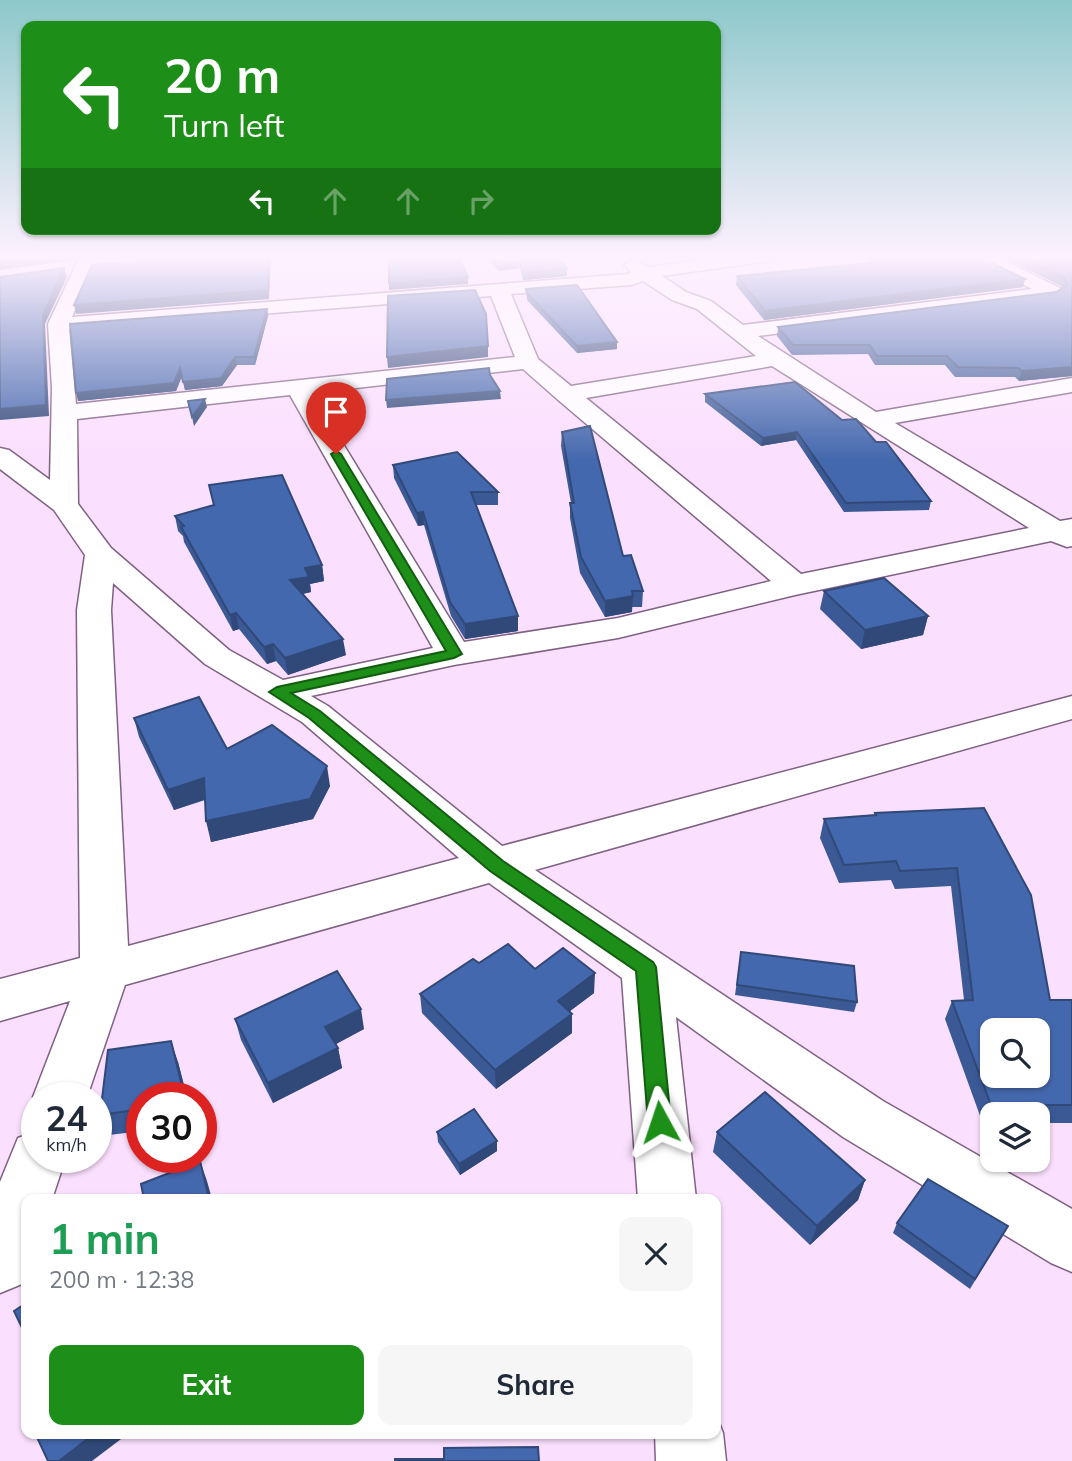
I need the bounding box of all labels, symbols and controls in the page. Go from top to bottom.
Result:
text: 20 m [164,44,280,105]
icon: left [49,49,140,140]
text: Turn left [164,105,284,145]
icon: left [243,182,281,220]
icon: ahead [316,182,354,220]
icon: ahead [389,182,427,220]
icon: right [462,182,500,220]
pin [306,382,366,454]
icon: arrive [317,393,355,431]
map controls [980,1018,1050,1172]
button: search [980,1018,1050,1088]
speed limit sign: 30 [126,1082,217,1173]
position arrow [623,1085,697,1159]
text: 24 [45,1096,88,1140]
button: layers [980,1102,1050,1172]
text: km/h [46,1133,87,1156]
text: 1 min [49,1212,160,1265]
button: close [619,1217,693,1291]
text: 200 m · 12:38 [49,1265,194,1294]
button: Exit [49,1345,364,1425]
button: Share [378,1345,693,1425]

